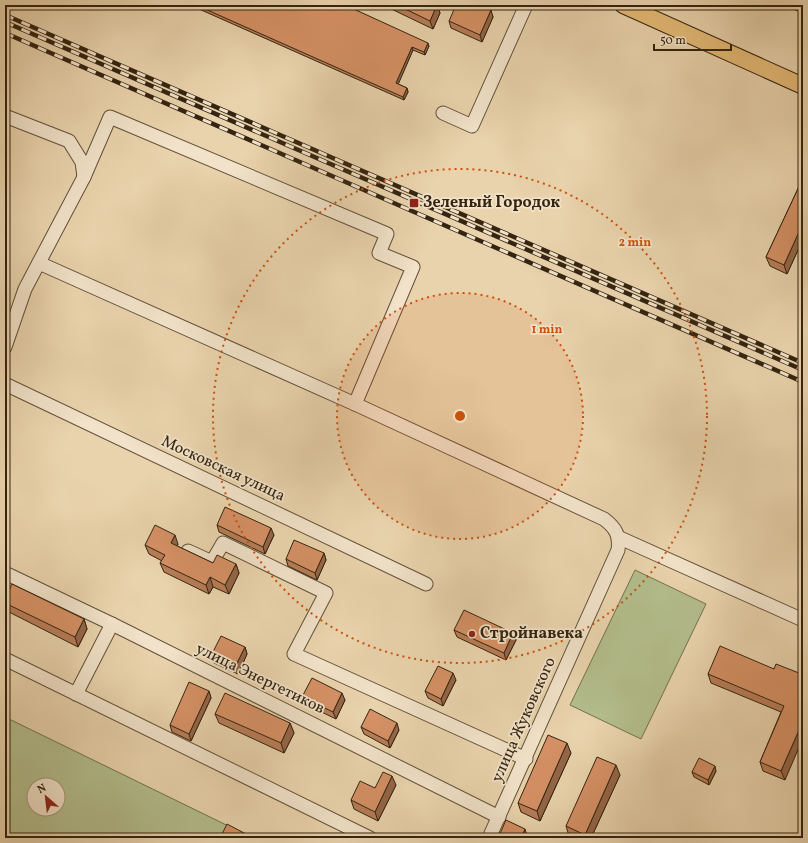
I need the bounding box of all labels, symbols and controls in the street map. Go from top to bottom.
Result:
scale bar [654,26,731,52]
text: 50 m [660,33,686,49]
place label: Зеленый Городок [423,192,561,214]
marker: Зеленый Городок [408,197,420,209]
text: 2 min [619,235,651,251]
text: 1 min [532,322,563,338]
centre of rings [453,409,467,423]
street label: Московская улица [157,431,289,507]
place label: Стройнавека [480,623,583,645]
marker: Стройнавека [467,629,477,639]
street label: улица Энергетиков [192,638,328,720]
street label: улица Жуковского [486,654,562,786]
north arrow [26,777,66,817]
text: N [35,781,49,798]

